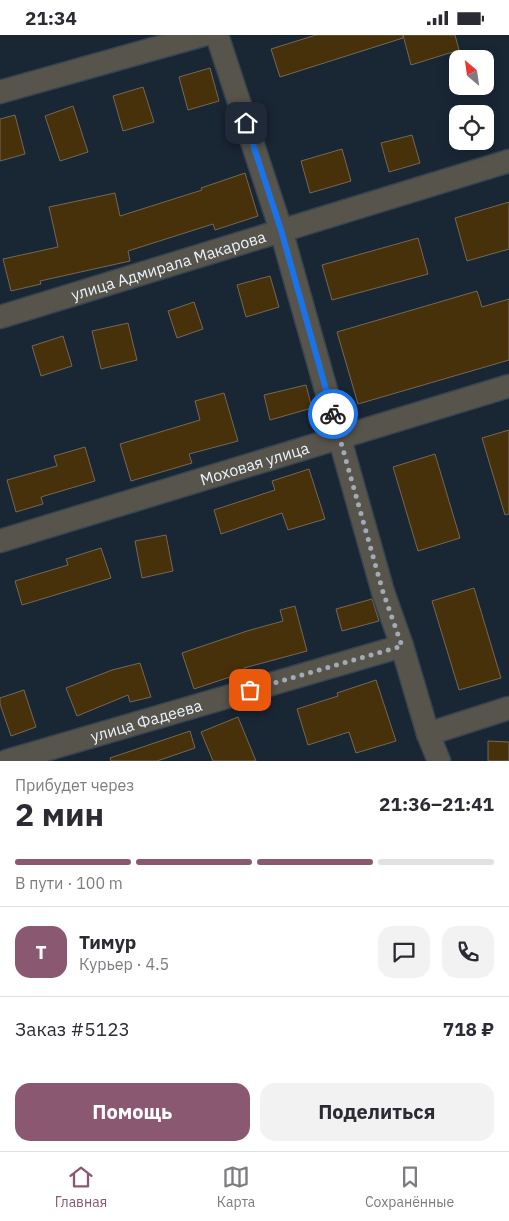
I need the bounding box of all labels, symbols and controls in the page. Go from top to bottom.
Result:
text: 21:34 [25,6,77,30]
north arrow [449,50,494,95]
map controls [449,50,494,150]
pin [225,102,267,144]
button: locate [449,105,494,150]
icon: home [232,109,260,137]
street label: улица Адмирала Макарова [68,226,268,305]
courier [308,389,358,439]
icon: bike [319,400,347,428]
street label: Моховая улица [198,437,312,490]
pin [229,669,271,711]
icon: bag [236,676,264,704]
street label: улица Фадеева [88,695,205,746]
text: Прибудет через [15,775,134,795]
text: 21:36–21:41 [379,792,494,816]
text: 2 мин [15,793,104,835]
text: В пути · 100 m [15,873,123,893]
button: chat [378,926,430,978]
button: phone [442,926,494,978]
text: Тимур [79,930,136,954]
text: Т [35,940,47,964]
text: Курьер · 4.5 [79,954,169,974]
text: Заказ #5123 [15,1017,130,1041]
text: 718 ₽ [443,1017,494,1041]
button: Помощь [15,1083,250,1141]
button: Поделиться [260,1083,494,1141]
tab: Главная [55,1163,107,1211]
tab: Карта [217,1163,255,1211]
tab: Сохранённые [365,1163,454,1211]

